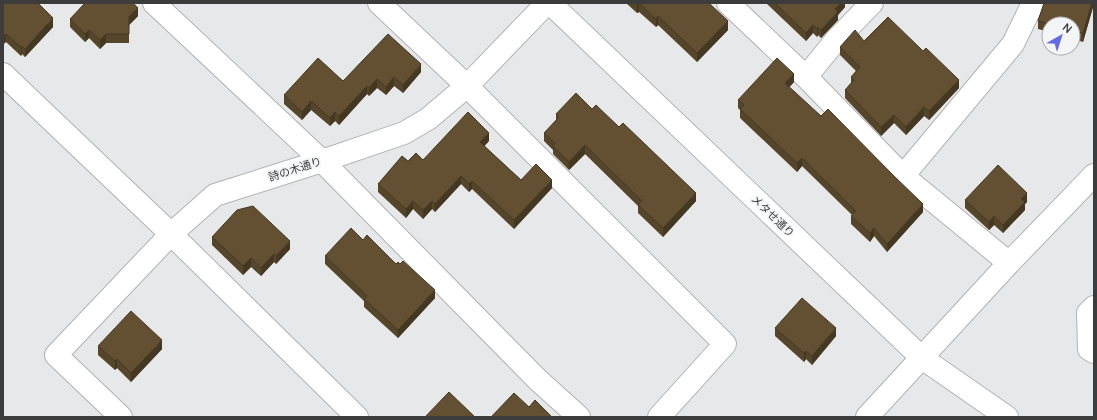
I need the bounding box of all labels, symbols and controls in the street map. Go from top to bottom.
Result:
north arrow [1041,16,1081,56]
text: N [1060,20,1075,36]
street label: 詩の木通り [266,153,323,184]
street label: メタせ通り [748,191,798,240]

